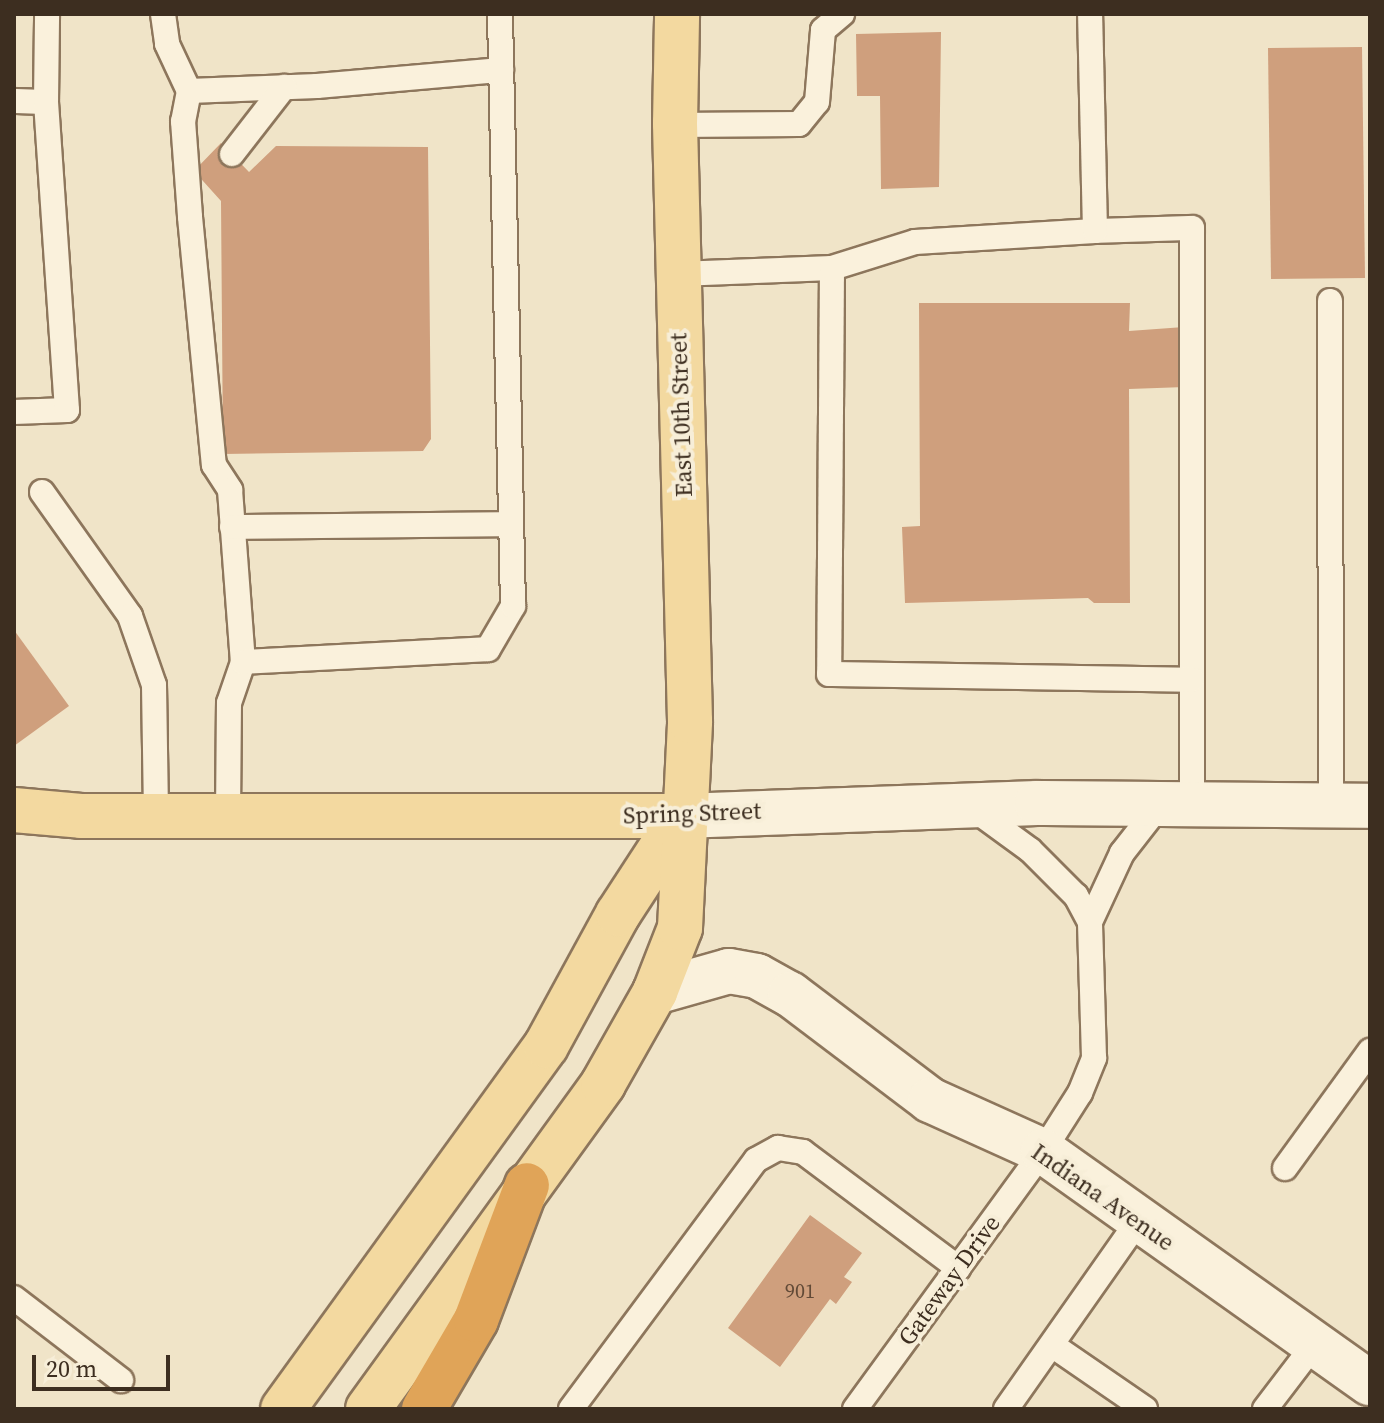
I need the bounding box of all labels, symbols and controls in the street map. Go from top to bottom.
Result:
street label: East 10th Street [664,332,698,498]
street label: Spring Street [623,796,761,830]
street label: Indiana Avenue [1026,1137,1180,1257]
street label: Gateway Drive [892,1209,1006,1351]
house number: 901 [785,1279,815,1303]
scale bar [36,1339,174,1389]
text: 20 m [46,1352,97,1385]

